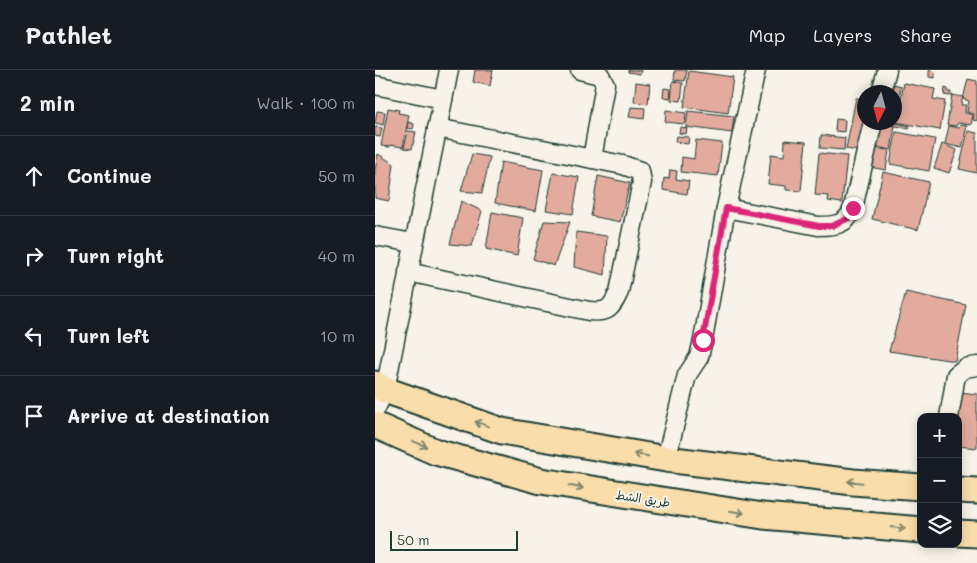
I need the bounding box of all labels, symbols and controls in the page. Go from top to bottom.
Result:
text: Pathlet [25,19,112,50]
text: Map [749,23,785,47]
text: Layers [813,23,872,47]
text: Share [900,23,952,47]
north arrow [857,85,902,130]
text: 2 min [20,89,75,116]
text: Walk · 100 m [256,92,355,113]
icon: ahead [20,162,48,190]
text: Continue [67,163,152,188]
text: 50 m [318,165,355,186]
route end [842,197,865,220]
icon: right [20,242,48,270]
text: Turn right [67,243,164,268]
text: 40 m [318,245,355,266]
icon: left [20,322,48,350]
text: Turn left [67,323,150,348]
text: 10 m [320,325,355,346]
route start [692,329,715,352]
icon: arrive [20,402,48,430]
text: Arrive at destination [67,403,270,428]
map controls [917,413,962,548]
button: + [917,413,962,458]
one-way arrow [475,419,490,428]
one-way arrow [412,440,427,450]
one-way arrow [634,450,650,460]
button: − [917,458,962,503]
one-way arrow [847,477,863,486]
one-way arrow [568,482,584,492]
street label: طريق الشط [615,486,671,510]
button: layers [917,503,962,548]
one-way arrow [728,507,744,517]
one-way arrow [890,523,906,533]
scale bar [390,528,517,551]
text: 50 m [397,530,429,549]

